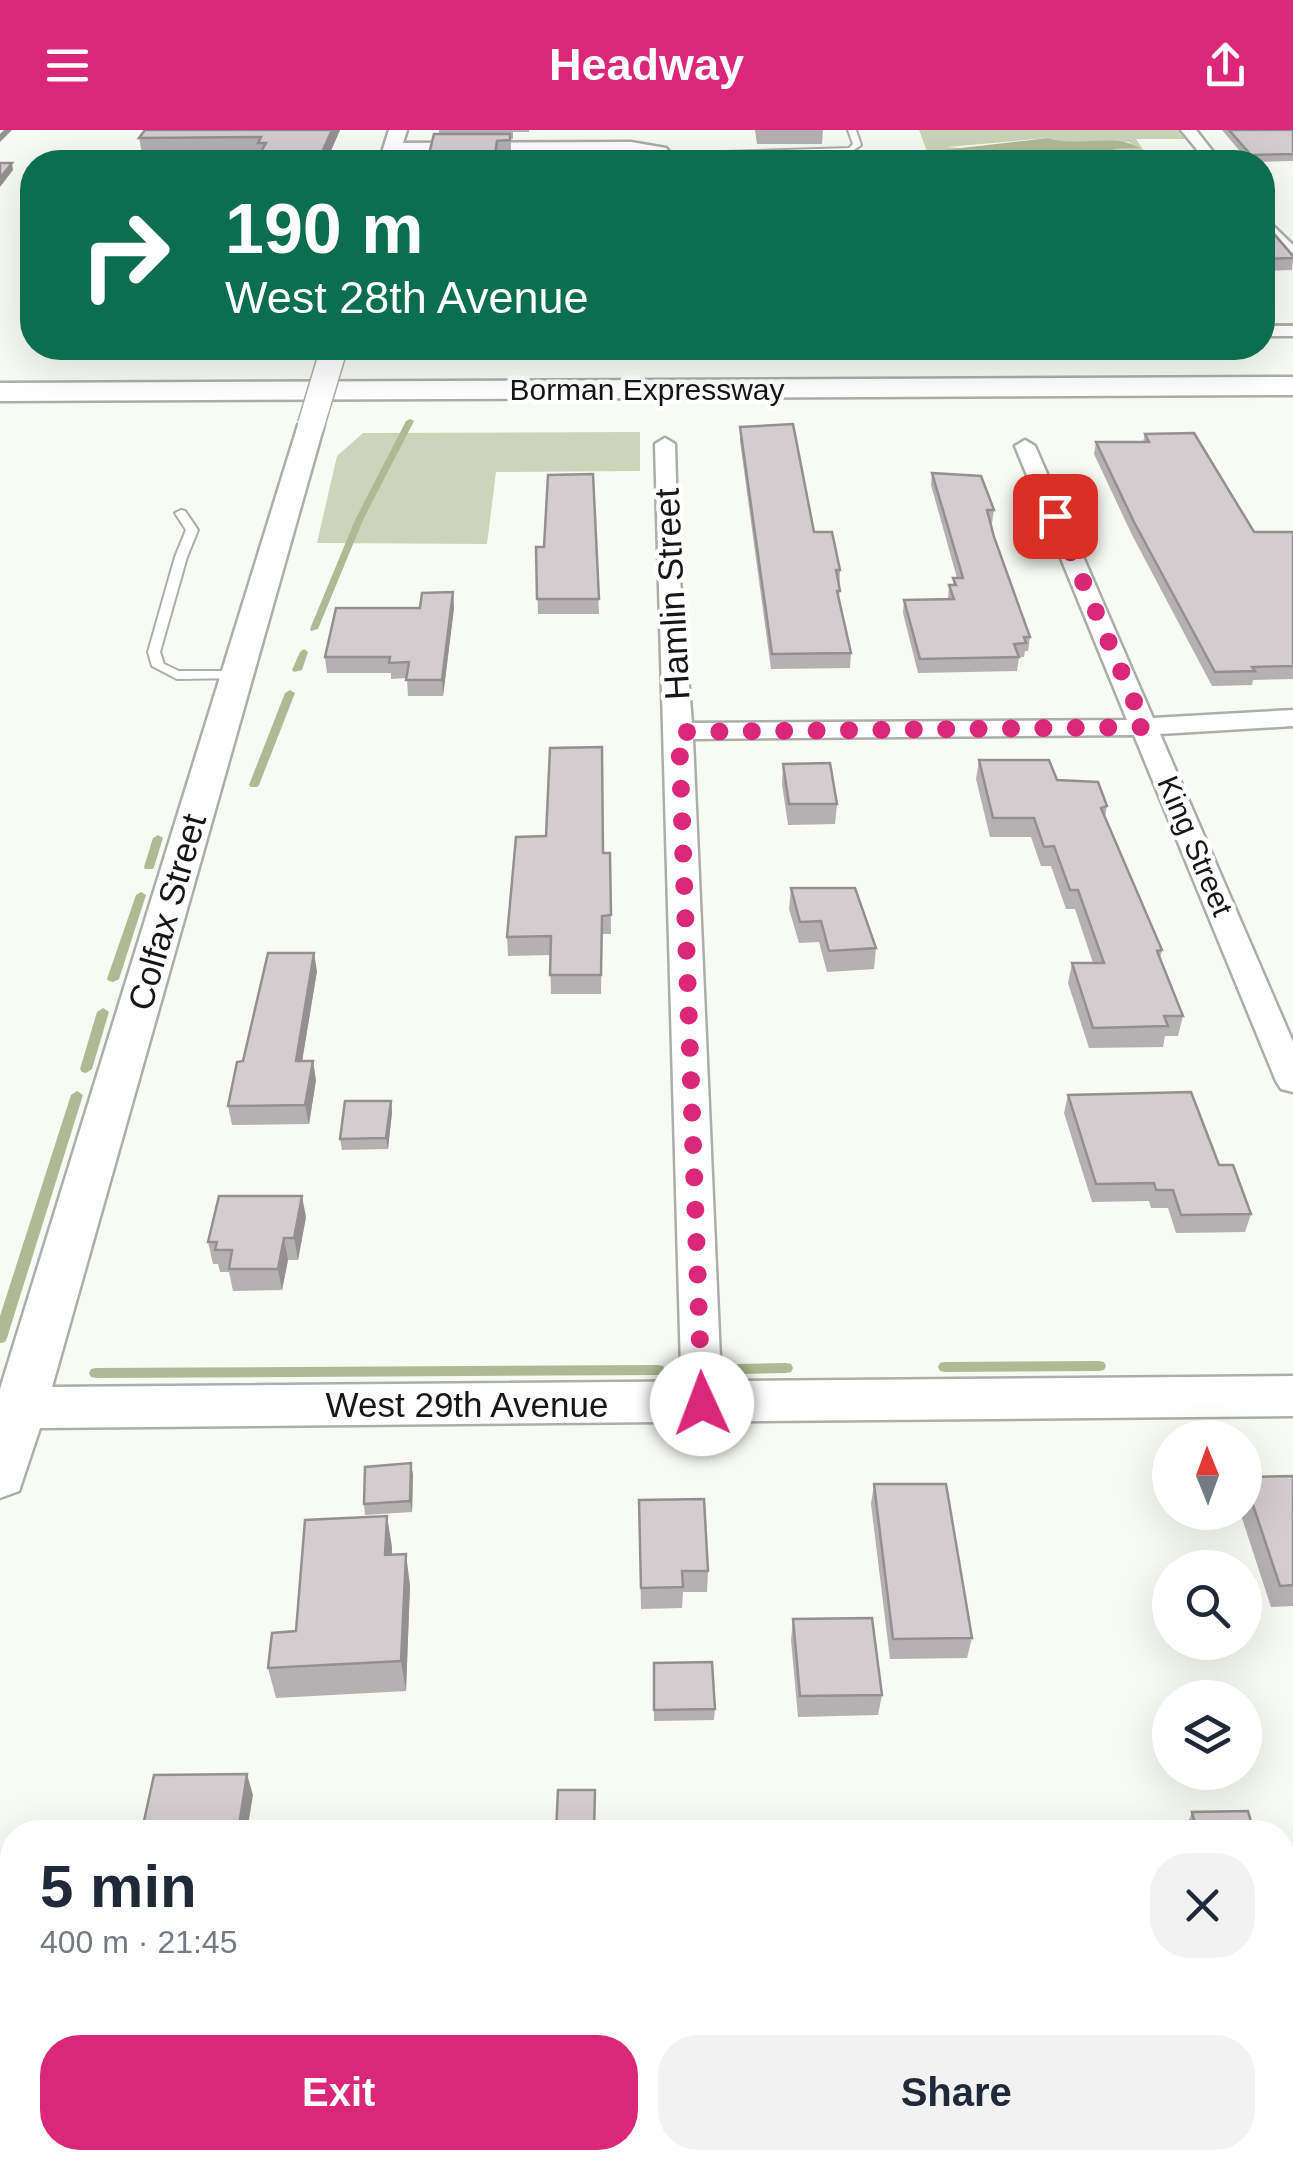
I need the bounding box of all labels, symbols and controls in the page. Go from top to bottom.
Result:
icon: menu [40,38,95,93]
icon: share [1198,38,1253,93]
text: Headway [549,39,744,90]
icon: right [60,190,190,320]
text: 190 m [225,190,423,268]
text: West 28th Avenue [225,272,589,323]
street label: Borman Expressway [509,373,785,406]
pin [1013,474,1098,559]
street label: Hamlin Street [646,487,697,701]
icon: arrive [1028,489,1083,544]
street label: King Street [1151,771,1240,921]
street label: Colfax Street [120,809,213,1014]
position arrow [650,1352,754,1456]
street label: West 29th Avenue [326,1385,608,1424]
north arrow [1152,1420,1262,1530]
map controls [1152,1420,1262,1790]
button: search [1152,1550,1262,1660]
button: layers [1152,1680,1262,1790]
text: 5 min [40,1853,197,1920]
button: close [1150,1853,1255,1958]
text: 400 m · 21:45 [40,1924,237,1960]
button: Exit [40,2035,638,2150]
button: Share [658,2035,1255,2150]

